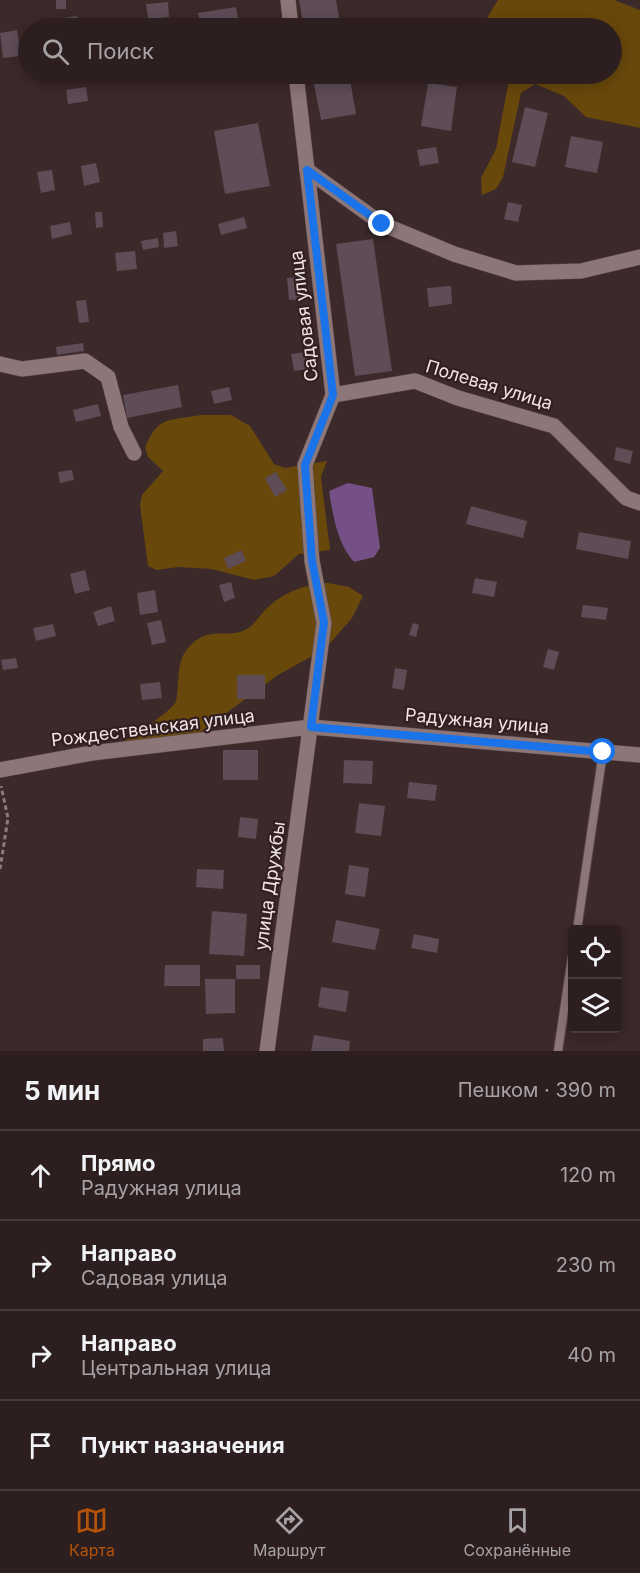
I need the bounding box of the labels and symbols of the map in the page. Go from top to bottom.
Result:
route end [368,210,394,236]
street label: Садовая улица [285,249,322,383]
street label: Полевая улица [423,355,555,414]
street label: Радужная улица [404,704,550,737]
street label: Рождественская улица [50,705,256,750]
route start [589,738,615,764]
street label: улица Дружбы [250,820,289,952]

